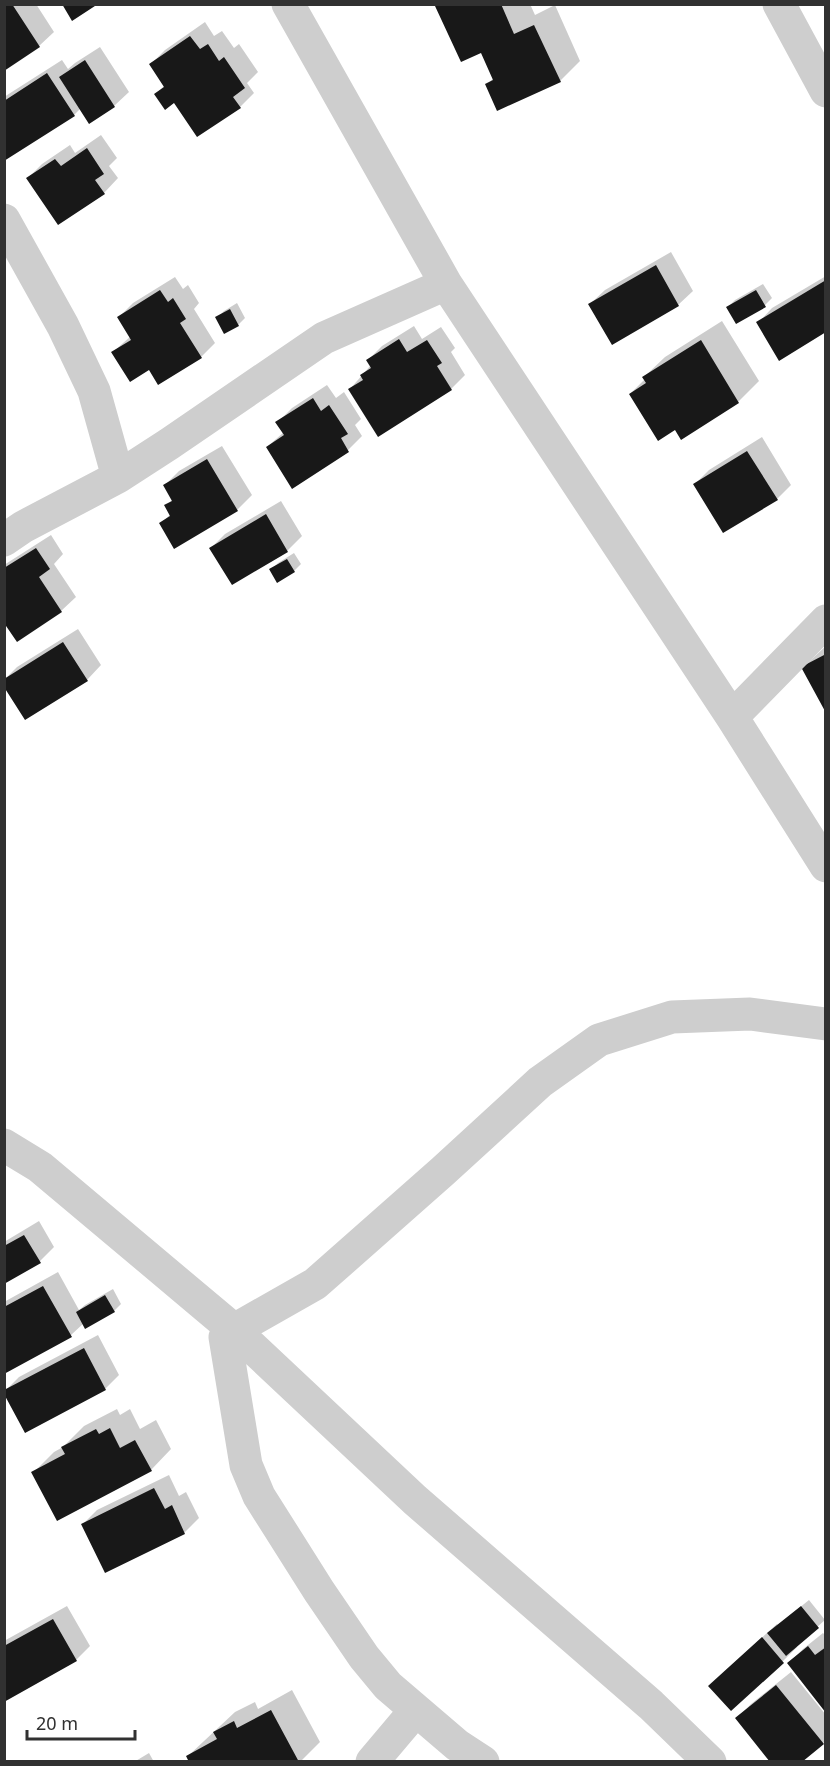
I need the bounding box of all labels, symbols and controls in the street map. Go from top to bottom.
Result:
scale bar [27,1703,135,1741]
text: 20 m [36,1711,78,1735]

